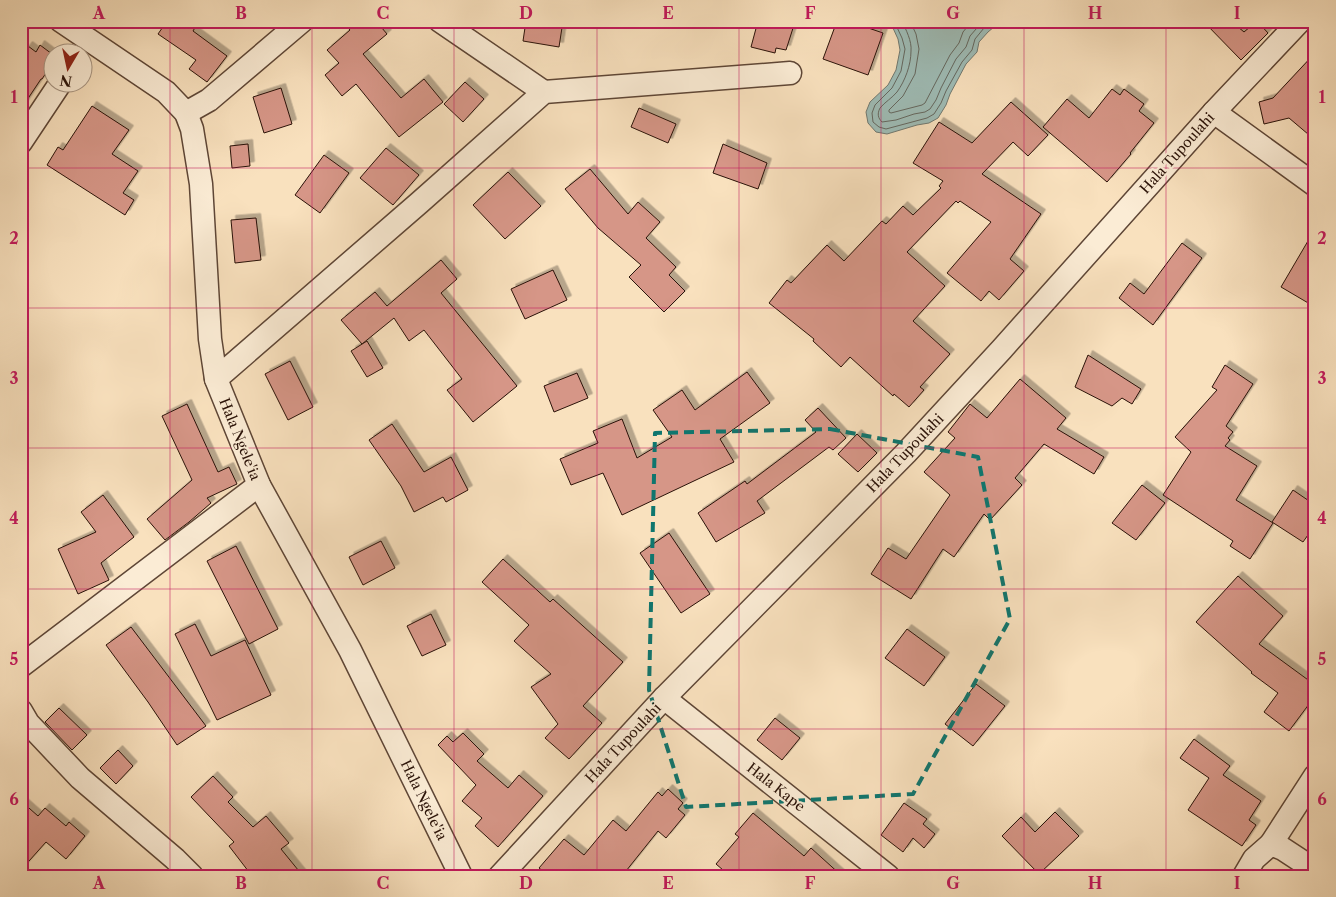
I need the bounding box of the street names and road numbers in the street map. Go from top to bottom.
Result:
street label: Hala Tupoulahi [1136,109,1218,197]
street label: Hala Ngele'ia [215,395,265,483]
street label: Hala Tupoulahi [863,410,947,496]
street label: Hala Tupoulahi [581,699,665,787]
street label: Hala Ngele'ia [397,757,451,844]
street label: Hala Kape [743,759,809,815]

